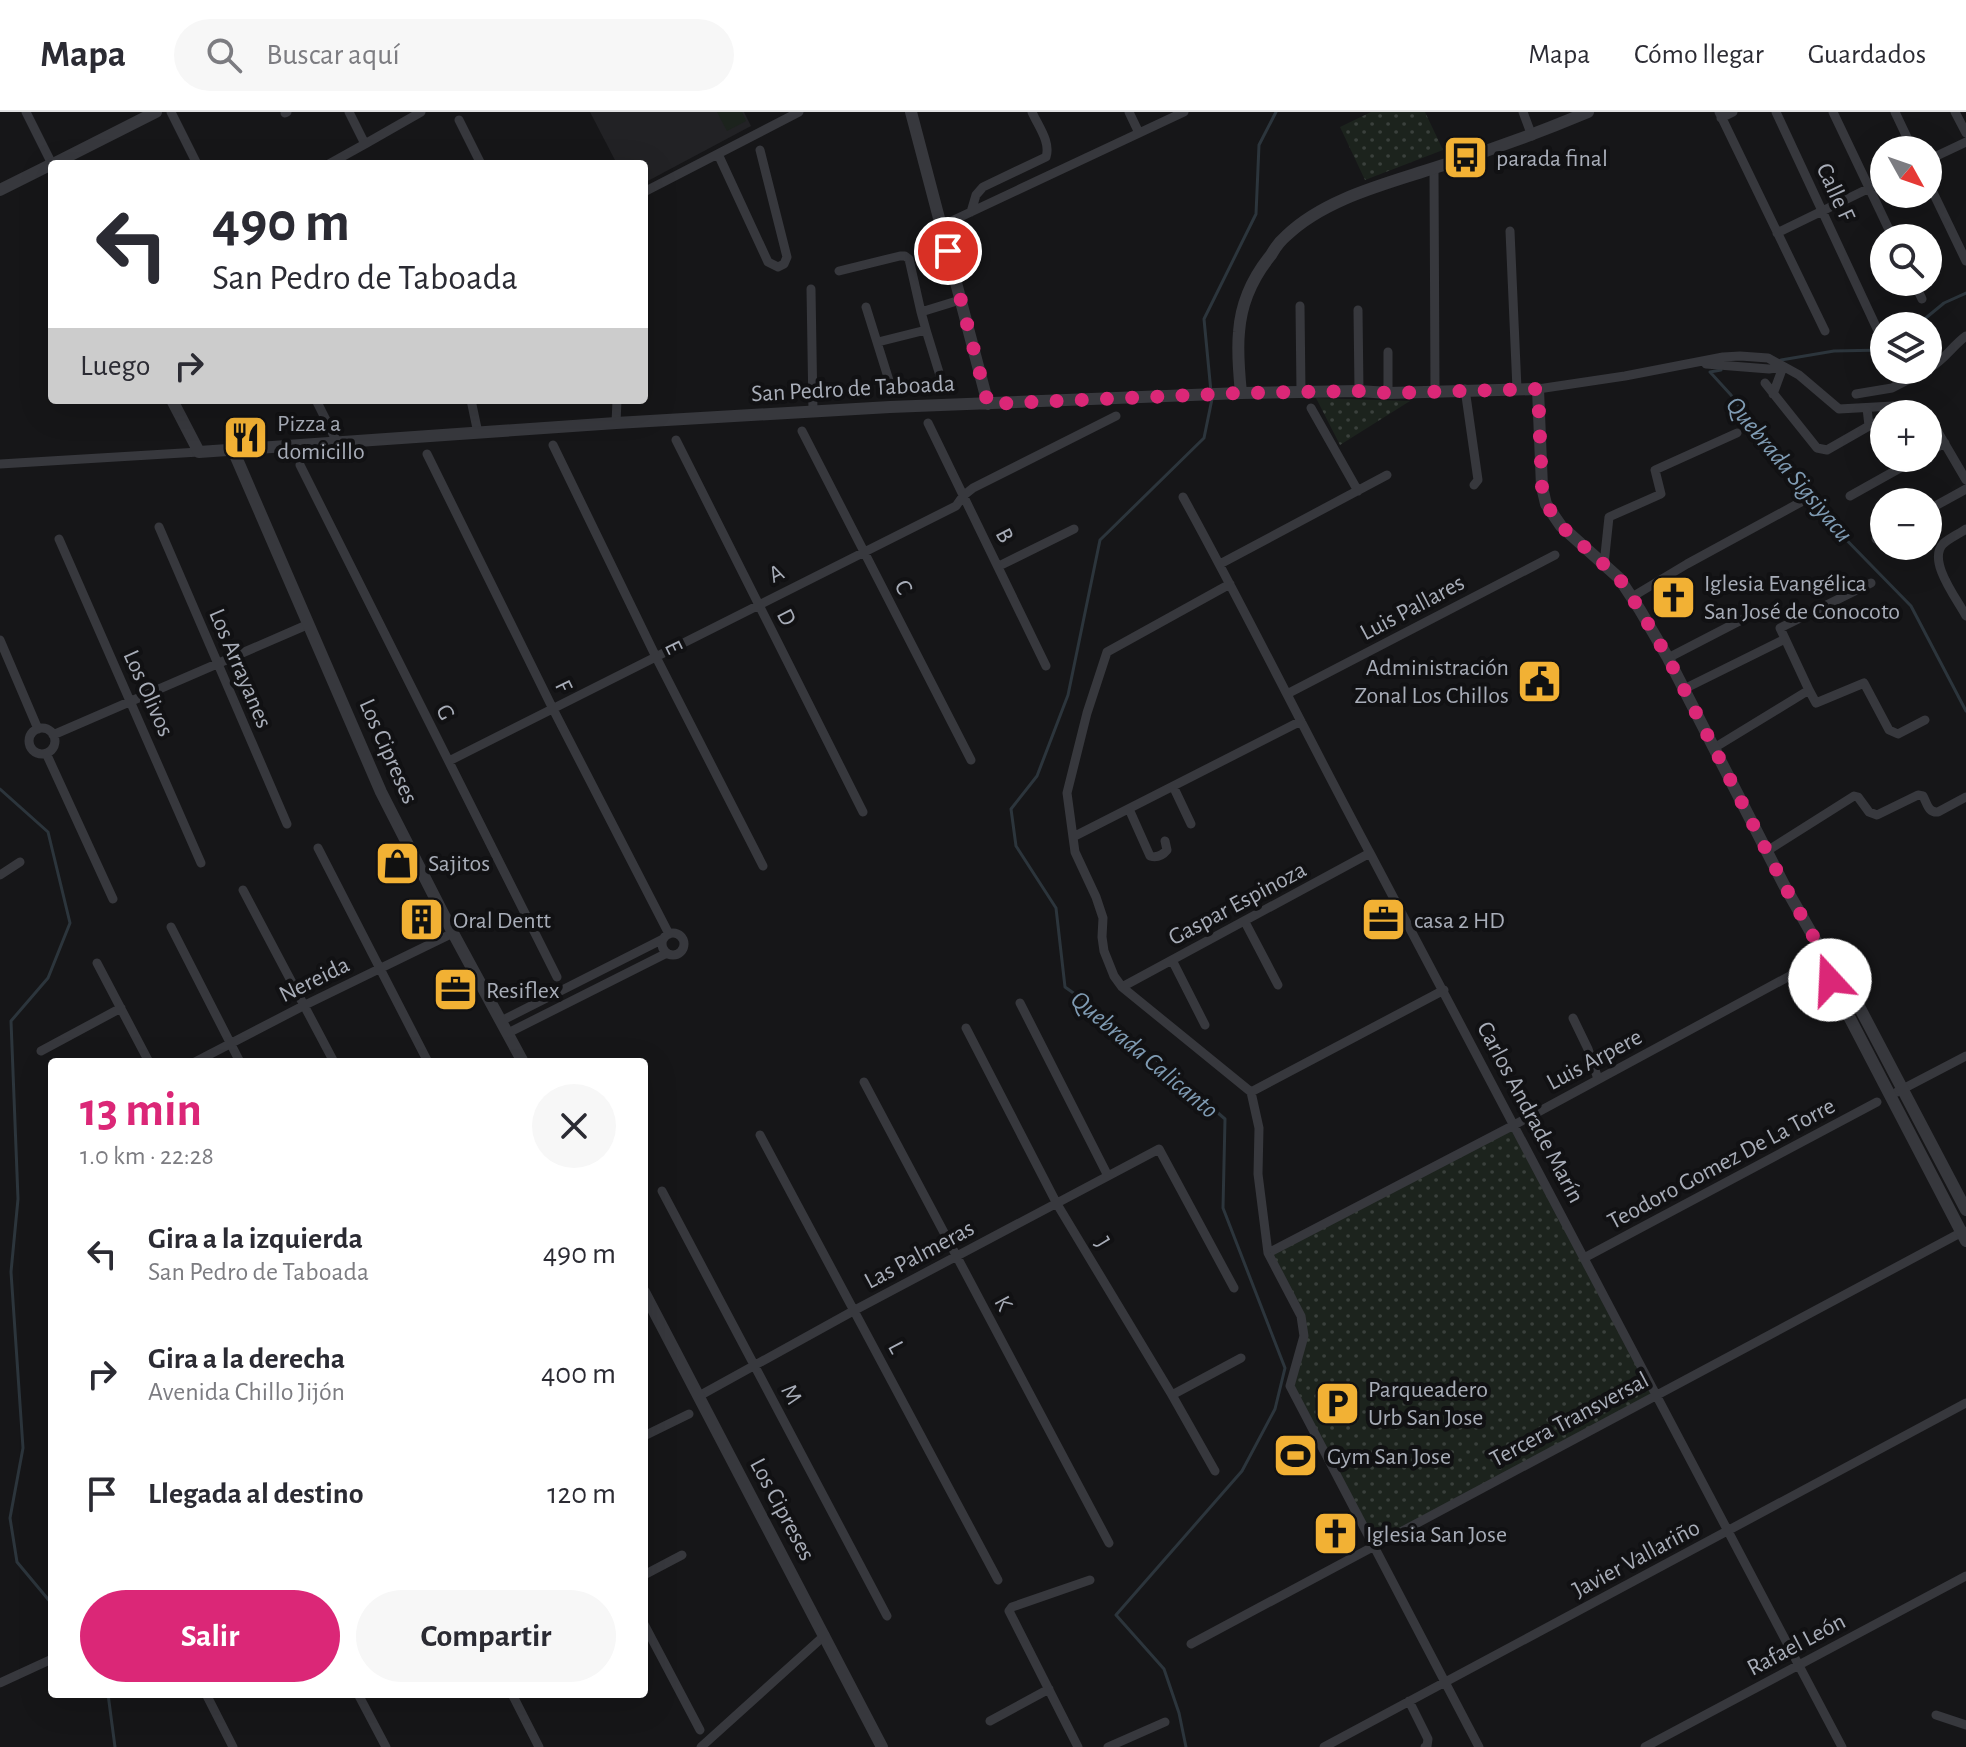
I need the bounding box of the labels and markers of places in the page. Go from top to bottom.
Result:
bus stop icon: parada final [1441,134,1489,182]
place label: parada final [1496,147,1608,171]
pin [914,217,982,285]
place label: Pizza a domicillo [277,412,365,464]
restaurant icon: Pizza a domicillo [222,413,270,461]
place label: Iglesia Evangélica San José de Conocoto [1704,572,1900,624]
church icon: Iglesia Evangélica San José de Conocoto [1649,573,1697,621]
place label: Administración Zonal Los Chillos [1355,656,1509,708]
public building icon: Administración Zonal Los Chillos [1516,657,1564,705]
shop icon: Sajitos [373,839,421,887]
place label: Sajitos [428,852,490,876]
building icon: Oral Dentt [398,896,446,944]
office icon: casa 2 HD [1359,896,1407,944]
place label: Oral Dentt [453,909,551,933]
place label: casa 2 HD [1414,909,1505,933]
office icon: Resiflex [431,966,479,1014]
place label: Resiflex [486,979,560,1003]
place label: Parqueadero Urb San Jose [1368,1378,1488,1430]
parking icon: Parqueadero Urb San Jose [1313,1379,1361,1427]
sports icon: Gym San Jose [1272,1432,1320,1480]
place label: Gym San Jose [1327,1445,1451,1469]
church icon: Iglesia San Jose [1311,1510,1359,1558]
place label: Iglesia San Jose [1366,1523,1507,1547]

